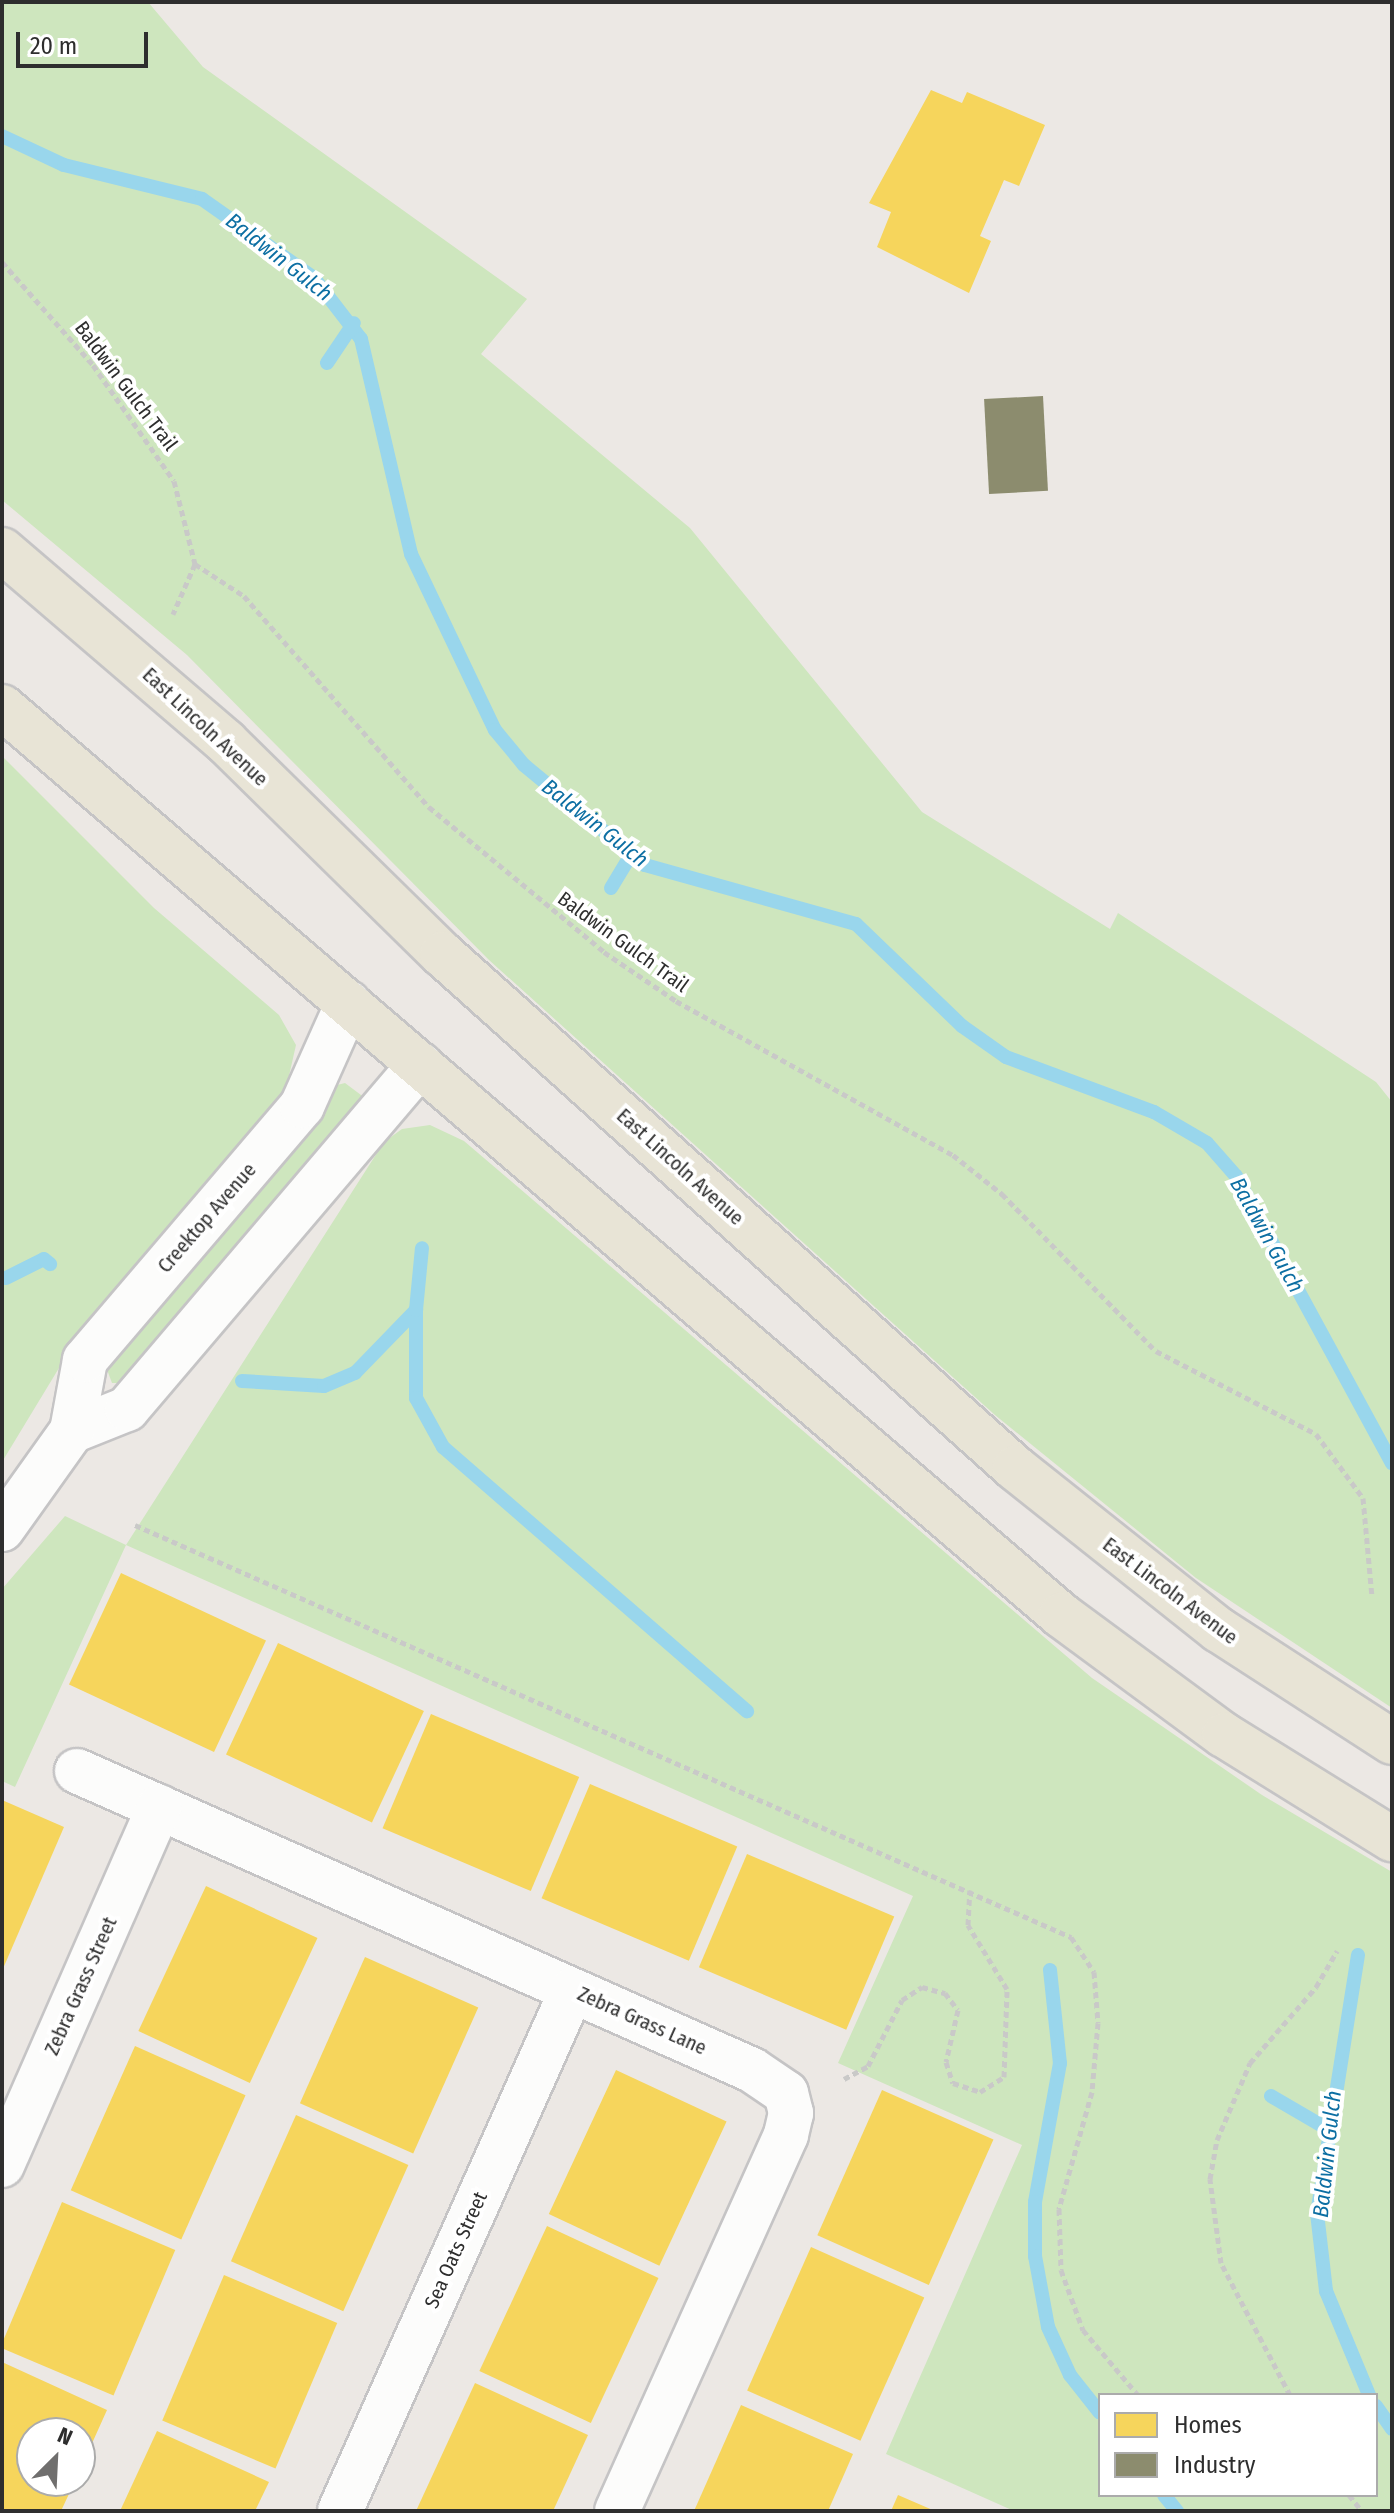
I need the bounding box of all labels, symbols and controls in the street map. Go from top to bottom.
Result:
scale bar [20,16,152,66]
text: 20 m [30,32,77,60]
water label: Baldwin Gulch [221,207,337,307]
street label: Baldwin Gulch Trail [70,317,182,455]
street label: East Lincoln Avenue [137,663,273,791]
water label: Baldwin Gulch [537,773,653,873]
street label: Baldwin Gulch Trail [553,886,693,998]
street label: East Lincoln Avenue [612,1104,748,1230]
street label: Creektop Avenue [153,1158,261,1278]
water label: Baldwin Gulch [1224,1173,1310,1297]
street label: East Lincoln Avenue [1098,1533,1242,1649]
street label: Zebra Grass Street [40,1913,122,2059]
street label: Zebra Grass Lane [574,1982,710,2060]
water label: Baldwin Gulch [1307,2089,1347,2219]
street label: Sea Oats Street [420,2188,492,2312]
legend [1098,2393,1378,2497]
text: Homes [1174,2411,1242,2439]
north arrow [16,2417,96,2497]
text: N [54,2421,77,2451]
text: Industry [1174,2451,1256,2479]

